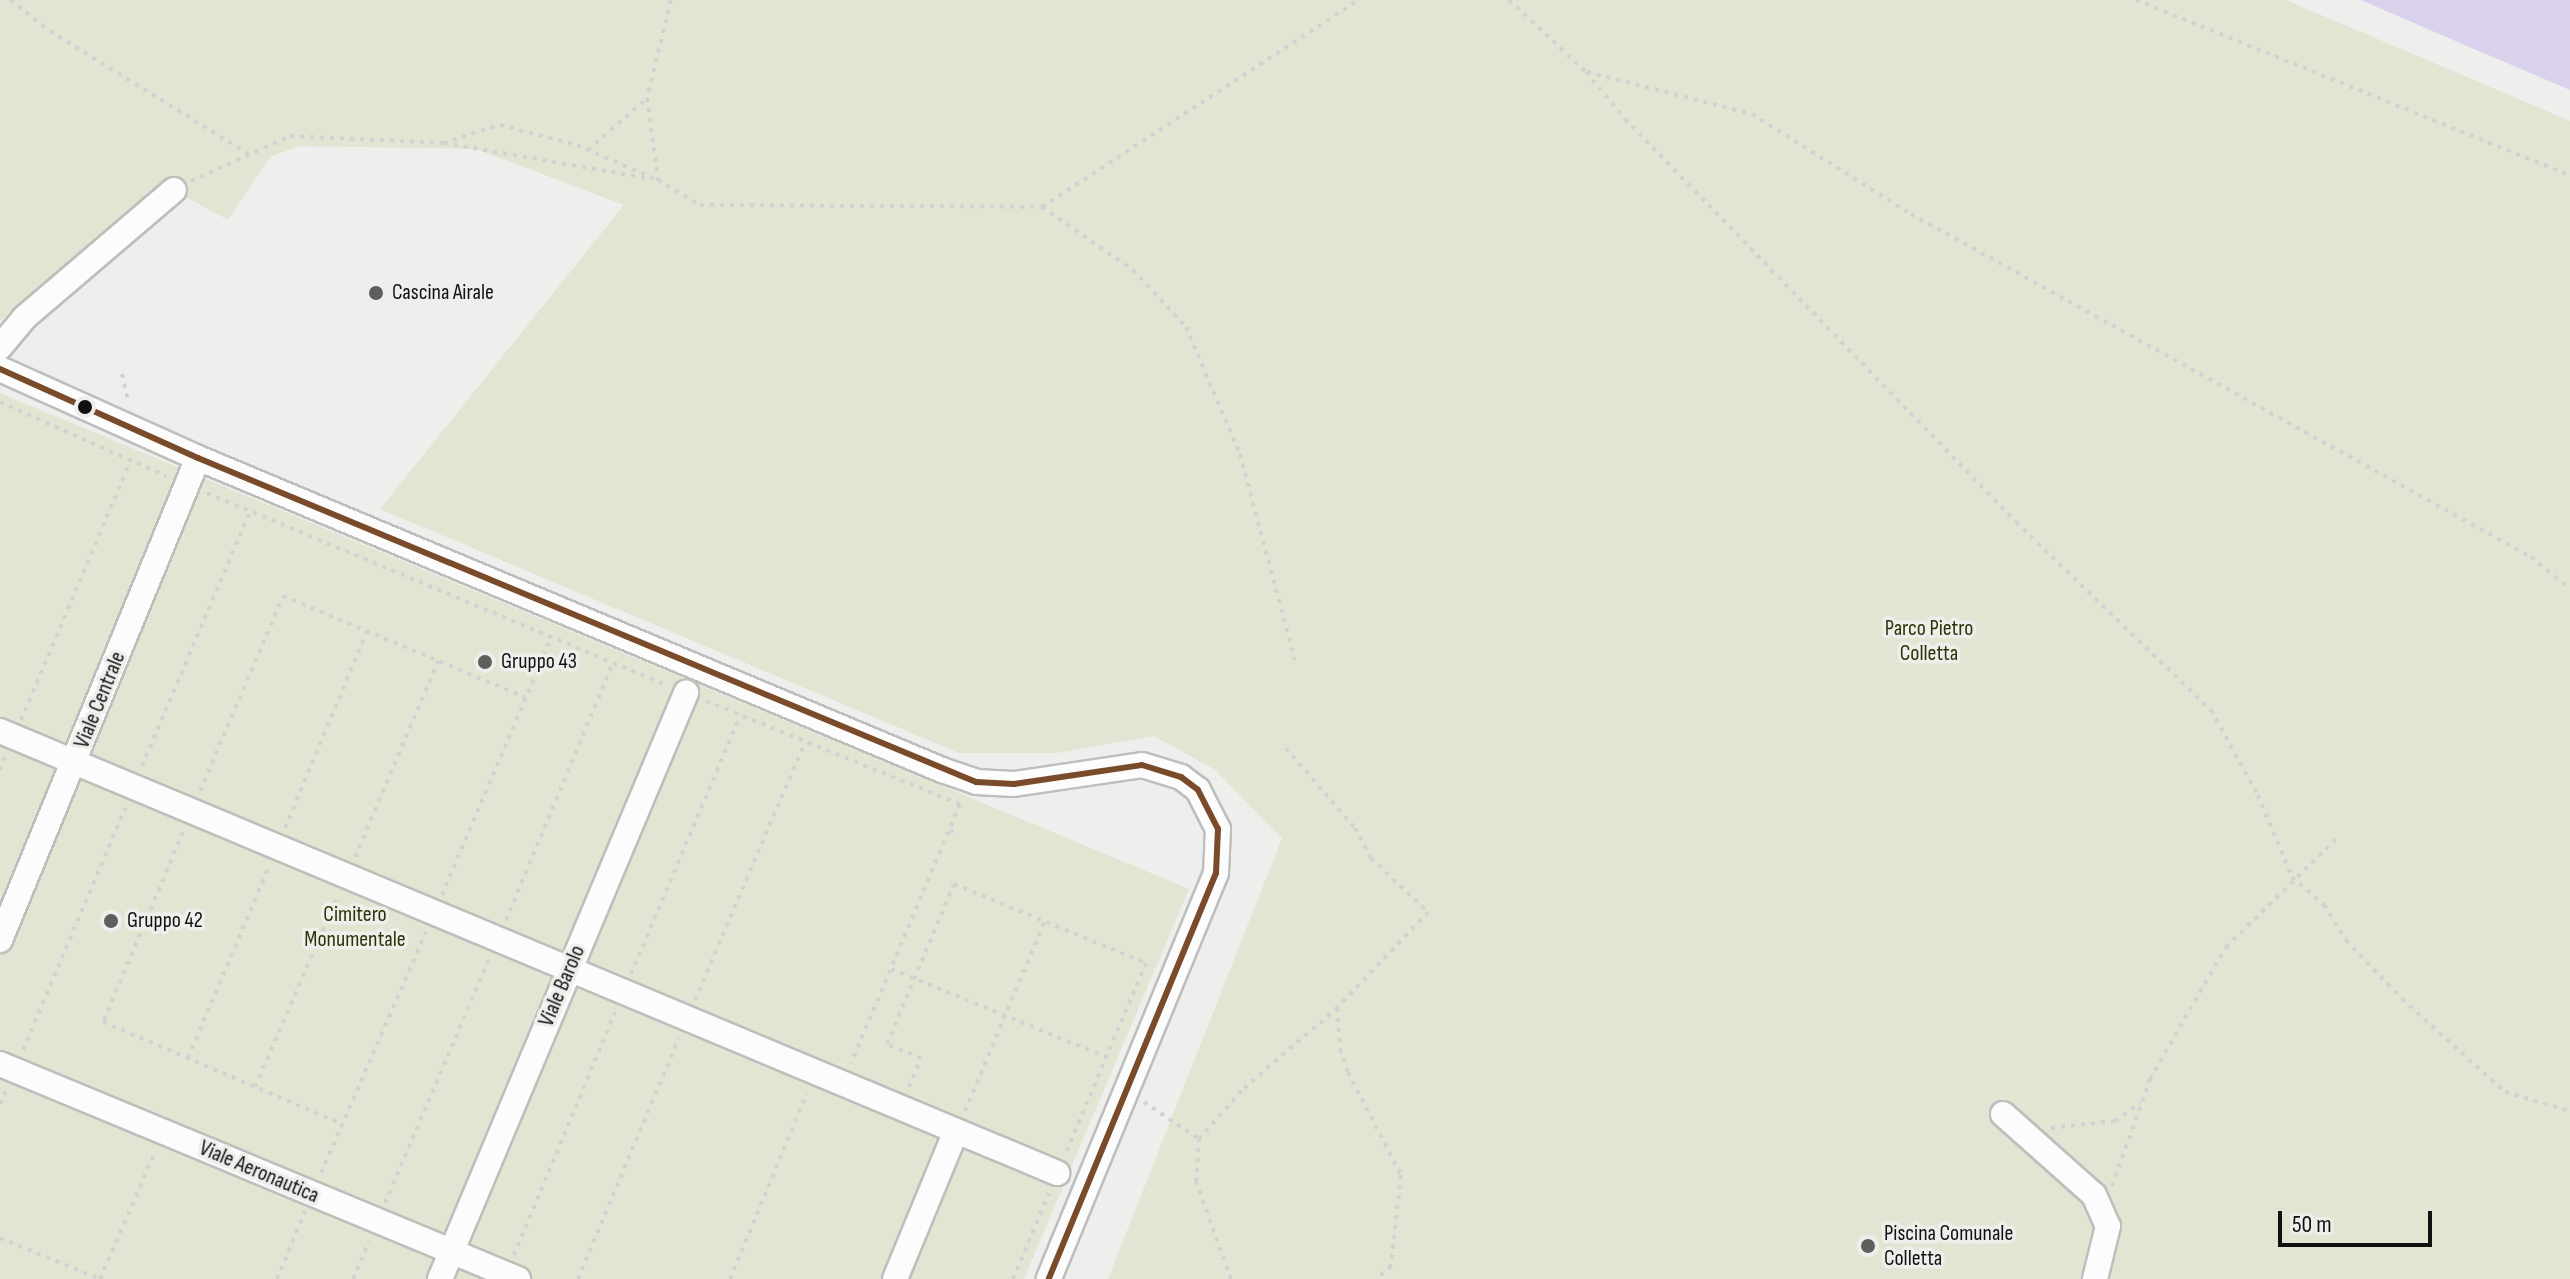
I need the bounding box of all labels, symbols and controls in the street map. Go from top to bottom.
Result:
place label: Cascina Airale [392,280,494,306]
marker: Cascina Airale [367,284,385,302]
unlabelled marker [77,399,93,415]
park label: Parco Pietro Colletta [1885,615,1973,666]
street label: Viale Centrale [69,648,131,752]
place label: Gruppo 43 [501,649,577,675]
marker: Gruppo 43 [476,653,494,671]
park label: Cimitero Monumentale [304,901,406,952]
place label: Gruppo 42 [127,908,203,934]
marker: Gruppo 42 [102,912,120,930]
street label: Viale Barolo [533,941,591,1031]
street label: Viale Aeronautica [195,1135,323,1209]
scale bar [2282,1195,2436,1245]
text: 50 m [2292,1210,2332,1239]
place label: Piscina Comunale Colletta [1884,1220,2013,1272]
marker: Piscina Comunale Colletta [1859,1237,1877,1255]

